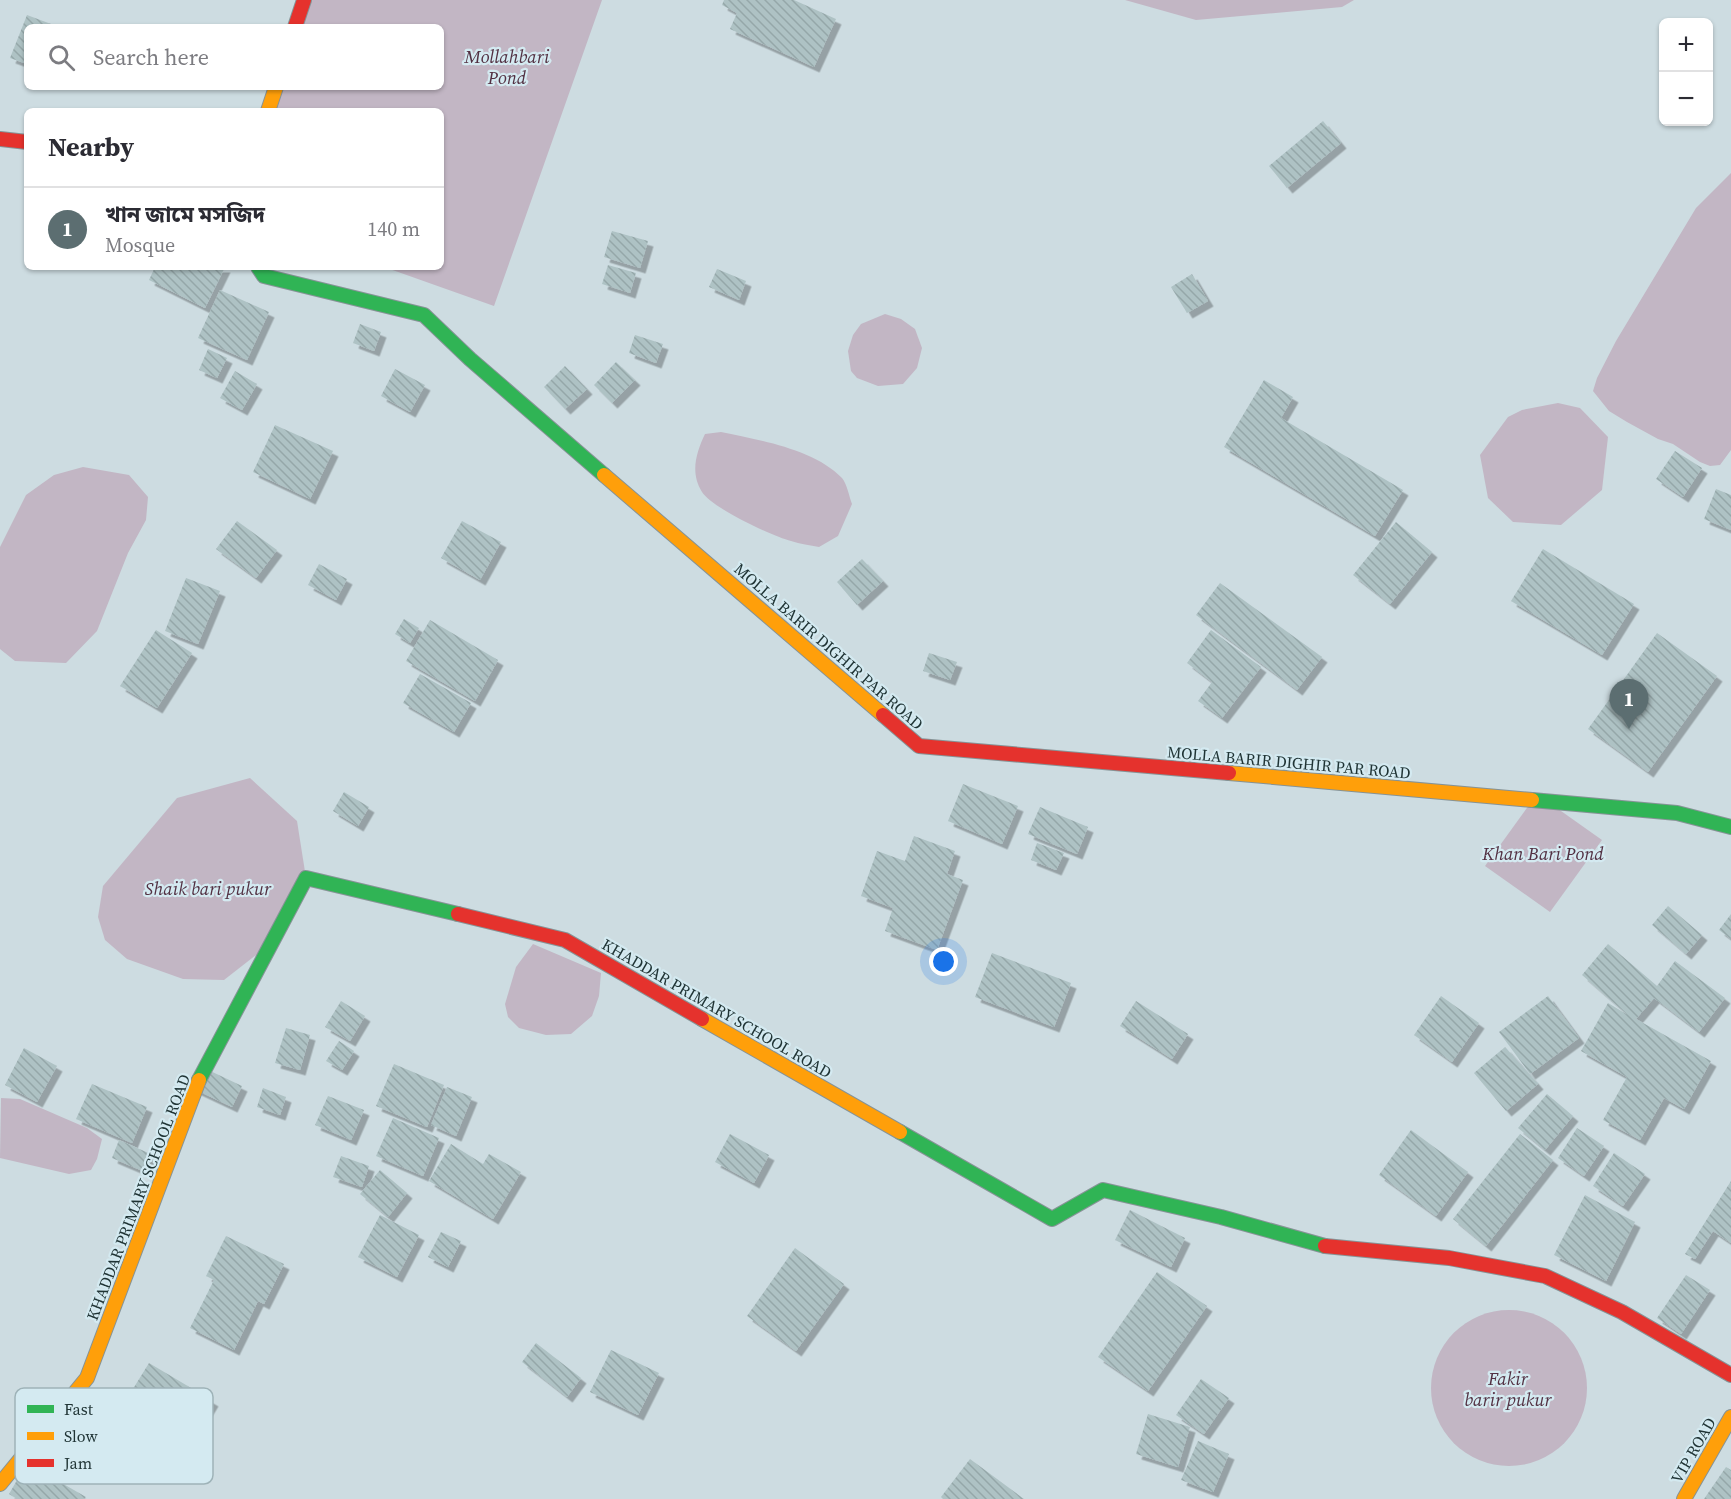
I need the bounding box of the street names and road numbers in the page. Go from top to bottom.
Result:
street label: MOLLA BARIR DIGHIR PAR ROAD [730,558,928,734]
street label: MOLLA BARIR DIGHIR PAR ROAD [1166,740,1412,784]
street label: KHADDAR PRIMARY SCHOOL ROAD [598,933,836,1083]
street label: KHADDAR PRIMARY SCHOOL ROAD [81,1071,195,1323]
street label: VIP ROAD [1665,1413,1721,1487]

